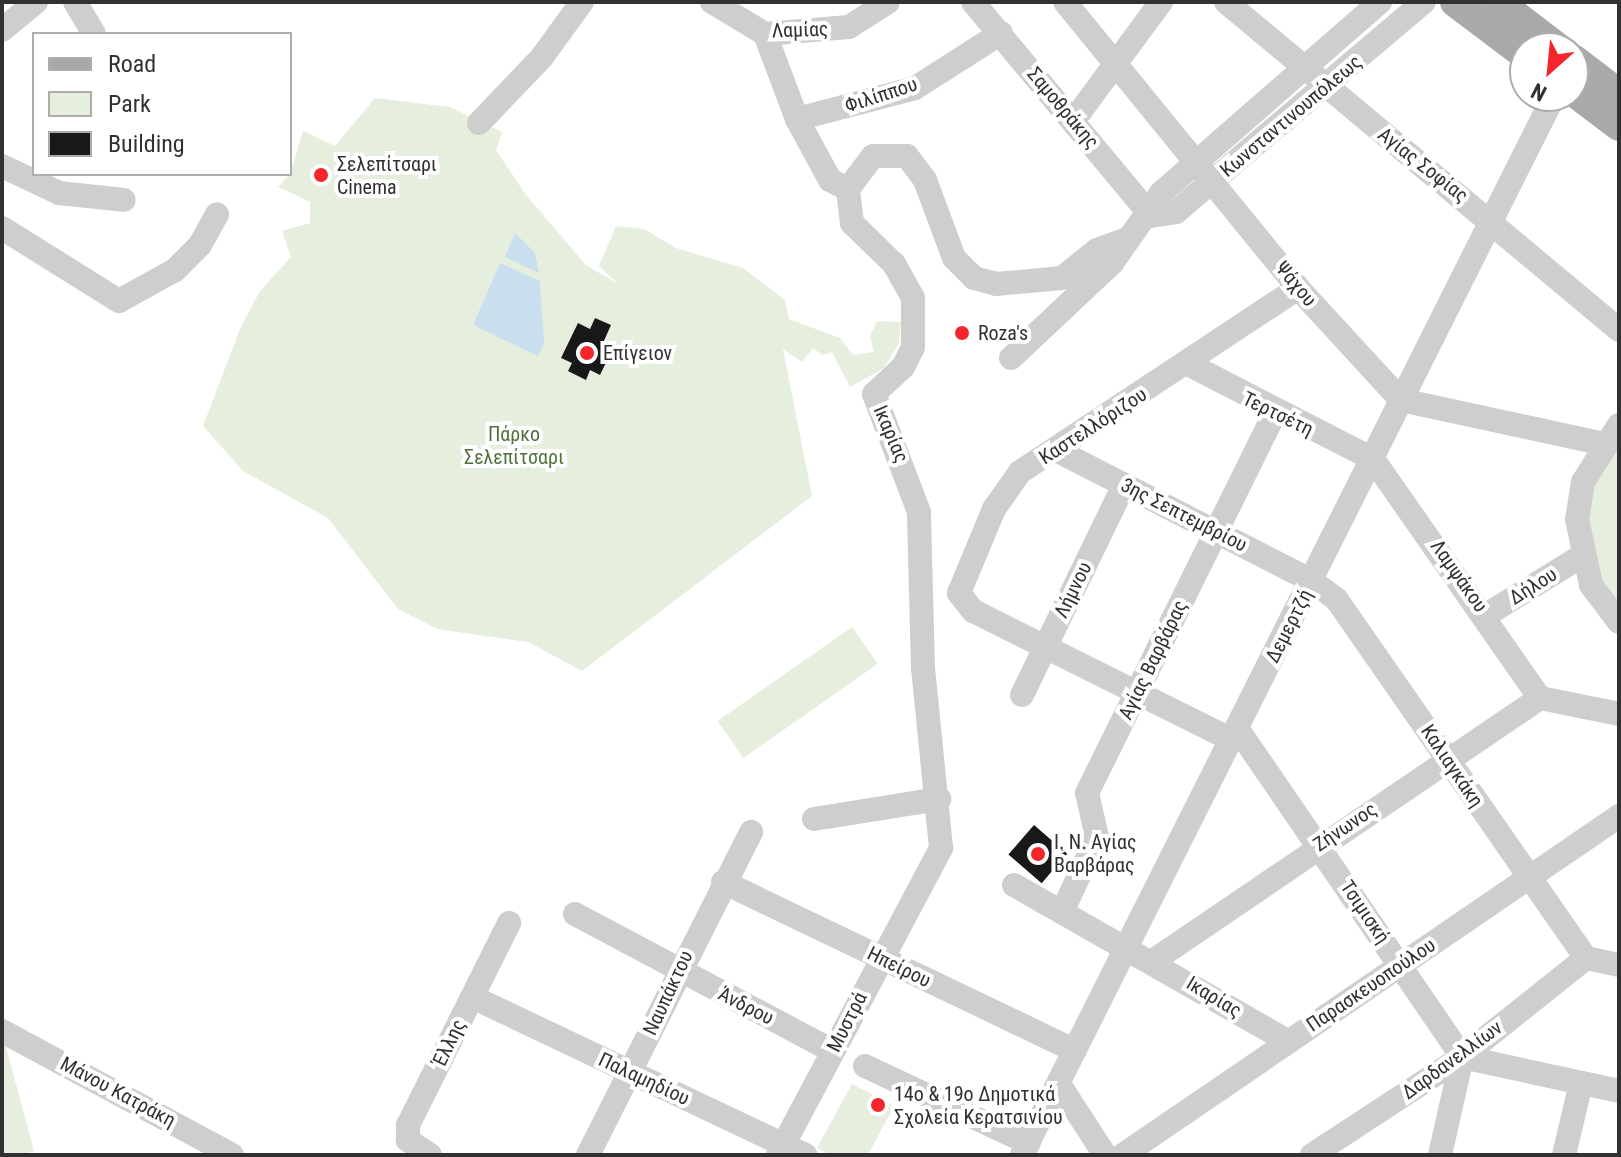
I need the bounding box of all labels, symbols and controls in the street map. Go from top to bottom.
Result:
street label: Λαμίας [771,17,829,43]
legend [32,32,292,176]
north arrow [1509,32,1589,112]
text: Road [108,50,156,78]
street label: Κωνσταντινουπόλεως [1215,50,1367,182]
street label: Σαμοθράκης [1022,62,1104,154]
street label: Φιλίππου [842,72,920,118]
text: N [1527,78,1550,106]
text: Park [108,90,151,118]
street label: Αγίας Σοφίας [1373,122,1473,208]
text: Building [108,130,185,158]
place label: Σελεπίτσαρι Cinema [337,152,437,199]
marker: Σελεπίτσαρι Cinema [312,166,330,184]
street label: Ψάχου [1270,257,1322,311]
place label: Roza's [978,321,1028,345]
marker: Roza's [953,324,971,342]
place label: Επίγειον [603,341,672,365]
marker: Επίγειον [578,344,596,362]
street label: Καστελλόριζου [1035,382,1151,470]
street label: Τερτσέτη [1239,387,1317,441]
street label: Ικαρίας [868,402,914,466]
park label: Πάρκο Σελεπίτσαρι [464,422,564,469]
street label: 3ης Σεπτεμβρίου [1117,473,1251,557]
street label: Λαμψάκου [1425,535,1493,617]
street label: Λήμνου [1049,558,1097,622]
street label: Δήλου [1505,562,1561,610]
street label: Δεμερτζή [1260,585,1318,667]
street label: Αγίας Βαρβάρας [1114,596,1192,724]
street label: Καλιαγκάκη [1416,720,1488,812]
street label: Ζήνωνος [1309,797,1381,857]
place label: Ι. Ν. Αγίας Βαρβάρας [1054,830,1136,877]
marker: Ι. Ν. Αγίας Βαρβάρας [1029,845,1047,863]
street label: Τσιμισκή [1335,876,1395,948]
street label: Παρασκευοπούλου [1302,933,1440,1037]
street label: Ηπείρου [863,941,935,993]
street label: Ναυπάκτου [638,947,698,1039]
street label: Ικαρίας [1182,971,1246,1023]
street label: Άνδρου [714,982,778,1030]
street label: Μυστρά [822,988,872,1056]
street label: Έλλης [427,1015,471,1071]
street label: Δαρδανελλίων [1397,1016,1507,1104]
street label: Παλαμηδίου [595,1047,693,1111]
street label: Μάνου Κατράκη [56,1052,180,1132]
place label: 14ο & 19ο Δημοτικά Σχολεία Κερατσινίου [894,1082,1063,1129]
marker: 14ο & 19ο Δημοτικά Σχολεία Κερατσινίου [869,1096,887,1114]

